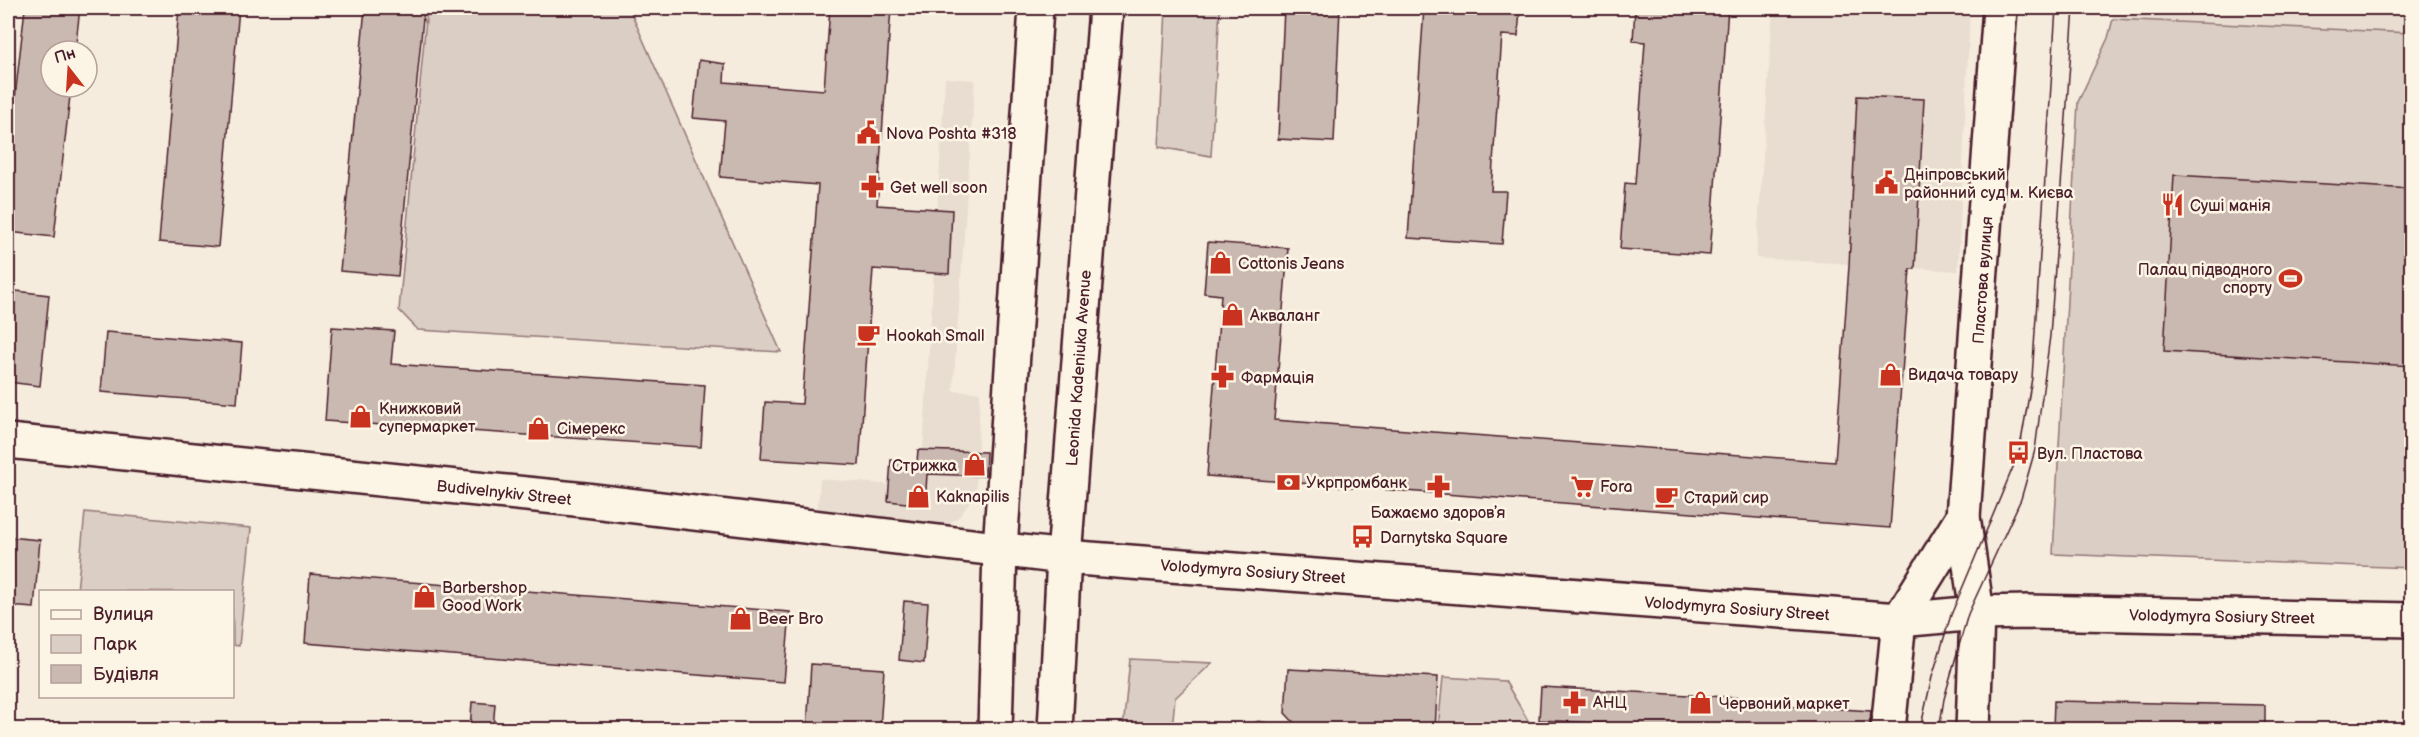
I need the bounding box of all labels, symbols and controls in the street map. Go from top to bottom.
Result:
north arrow [39,39,99,99]
text: Пн [52,44,78,68]
public building icon: Nova Poshta #318 [855,120,881,146]
place label: Nova Poshta #318 [886,125,1017,144]
place label: Дніпровський районний суд м. Києва [1904,166,2074,203]
public building icon: Дніпровський районний суд м. Києва [1873,170,1899,196]
pharmacy icon: Get well soon [859,174,885,200]
place label: Get well soon [890,179,987,198]
restaurant icon: Суші манія [2159,192,2185,218]
place label: Суші манія [2190,197,2271,216]
street label: Пластова вулиця [1970,215,1997,345]
shop icon: Cottonis Jeans [1207,250,1233,276]
place label: Cottonis Jeans [1238,255,1344,274]
place label: Палац підводного спорту [2138,261,2273,298]
sports icon: Палац підводного спорту [2277,265,2303,291]
street label: Leonida Kadeniuka Avenue [1063,269,1096,467]
shop icon: Акваланг [1219,302,1245,328]
place label: Акваланг [1249,307,1320,326]
cafe icon: Hookah Small [855,322,881,348]
place label: Hookah Small [886,327,984,346]
shop icon: Видача товару [1877,361,1903,387]
pharmacy icon: Фармація [1210,364,1236,390]
place label: Видача товару [1908,366,2019,385]
place label: Фармація [1241,369,1314,388]
place label: Книжковий супермаркет [379,400,476,437]
shop icon: Книжковий супермаркет [348,404,374,430]
shop icon: Сімерекс [526,415,552,441]
place label: Сімерекс [557,420,625,439]
bus stop icon: Вул. Пластова [2006,440,2032,466]
place label: Вул. Пластова [2037,445,2143,464]
shop icon: Стрижка [962,452,988,478]
place label: Стрижка [892,457,958,476]
bank icon: Укрпромбанк [1275,469,1301,495]
supermarket icon: Fora [1569,473,1595,499]
place label: Укрпромбанк [1306,474,1407,493]
pharmacy icon: Бажаємо здоровʼя [1425,474,1451,500]
street label: Budivelnykiv Street [435,477,572,510]
place label: Fora [1600,478,1633,497]
shop icon: Kaknapilis [905,483,931,509]
cafe icon: Старий сир [1653,484,1679,510]
place label: Kaknapilis [936,488,1009,507]
place label: Старий сир [1684,489,1769,508]
place label: Бажаємо здоровʼя [1371,504,1506,523]
bus stop icon: Darnytska Square [1349,524,1375,550]
place label: Darnytska Square [1380,529,1508,548]
street label: Volodymyra Sosiury Street [1160,557,1346,588]
place label: Barbershop Good Work [442,579,527,616]
shop icon: Barbershop Good Work [411,583,437,609]
legend [39,590,234,698]
street label: Volodymyra Sosiury Street [1644,594,1830,625]
text: Вулиця [93,604,154,625]
shop icon: Beer Bro [727,605,753,631]
street label: Volodymyra Sosiury Street [2129,606,2315,629]
place label: Beer Bro [758,610,824,629]
text: Парк [93,634,137,655]
text: Будівля [93,664,159,685]
pharmacy icon: АНЦ [1562,689,1588,715]
shop icon: Червоний маркет [1688,690,1714,716]
place label: АНЦ [1592,694,1628,713]
place label: Червоний маркет [1719,695,1850,714]

